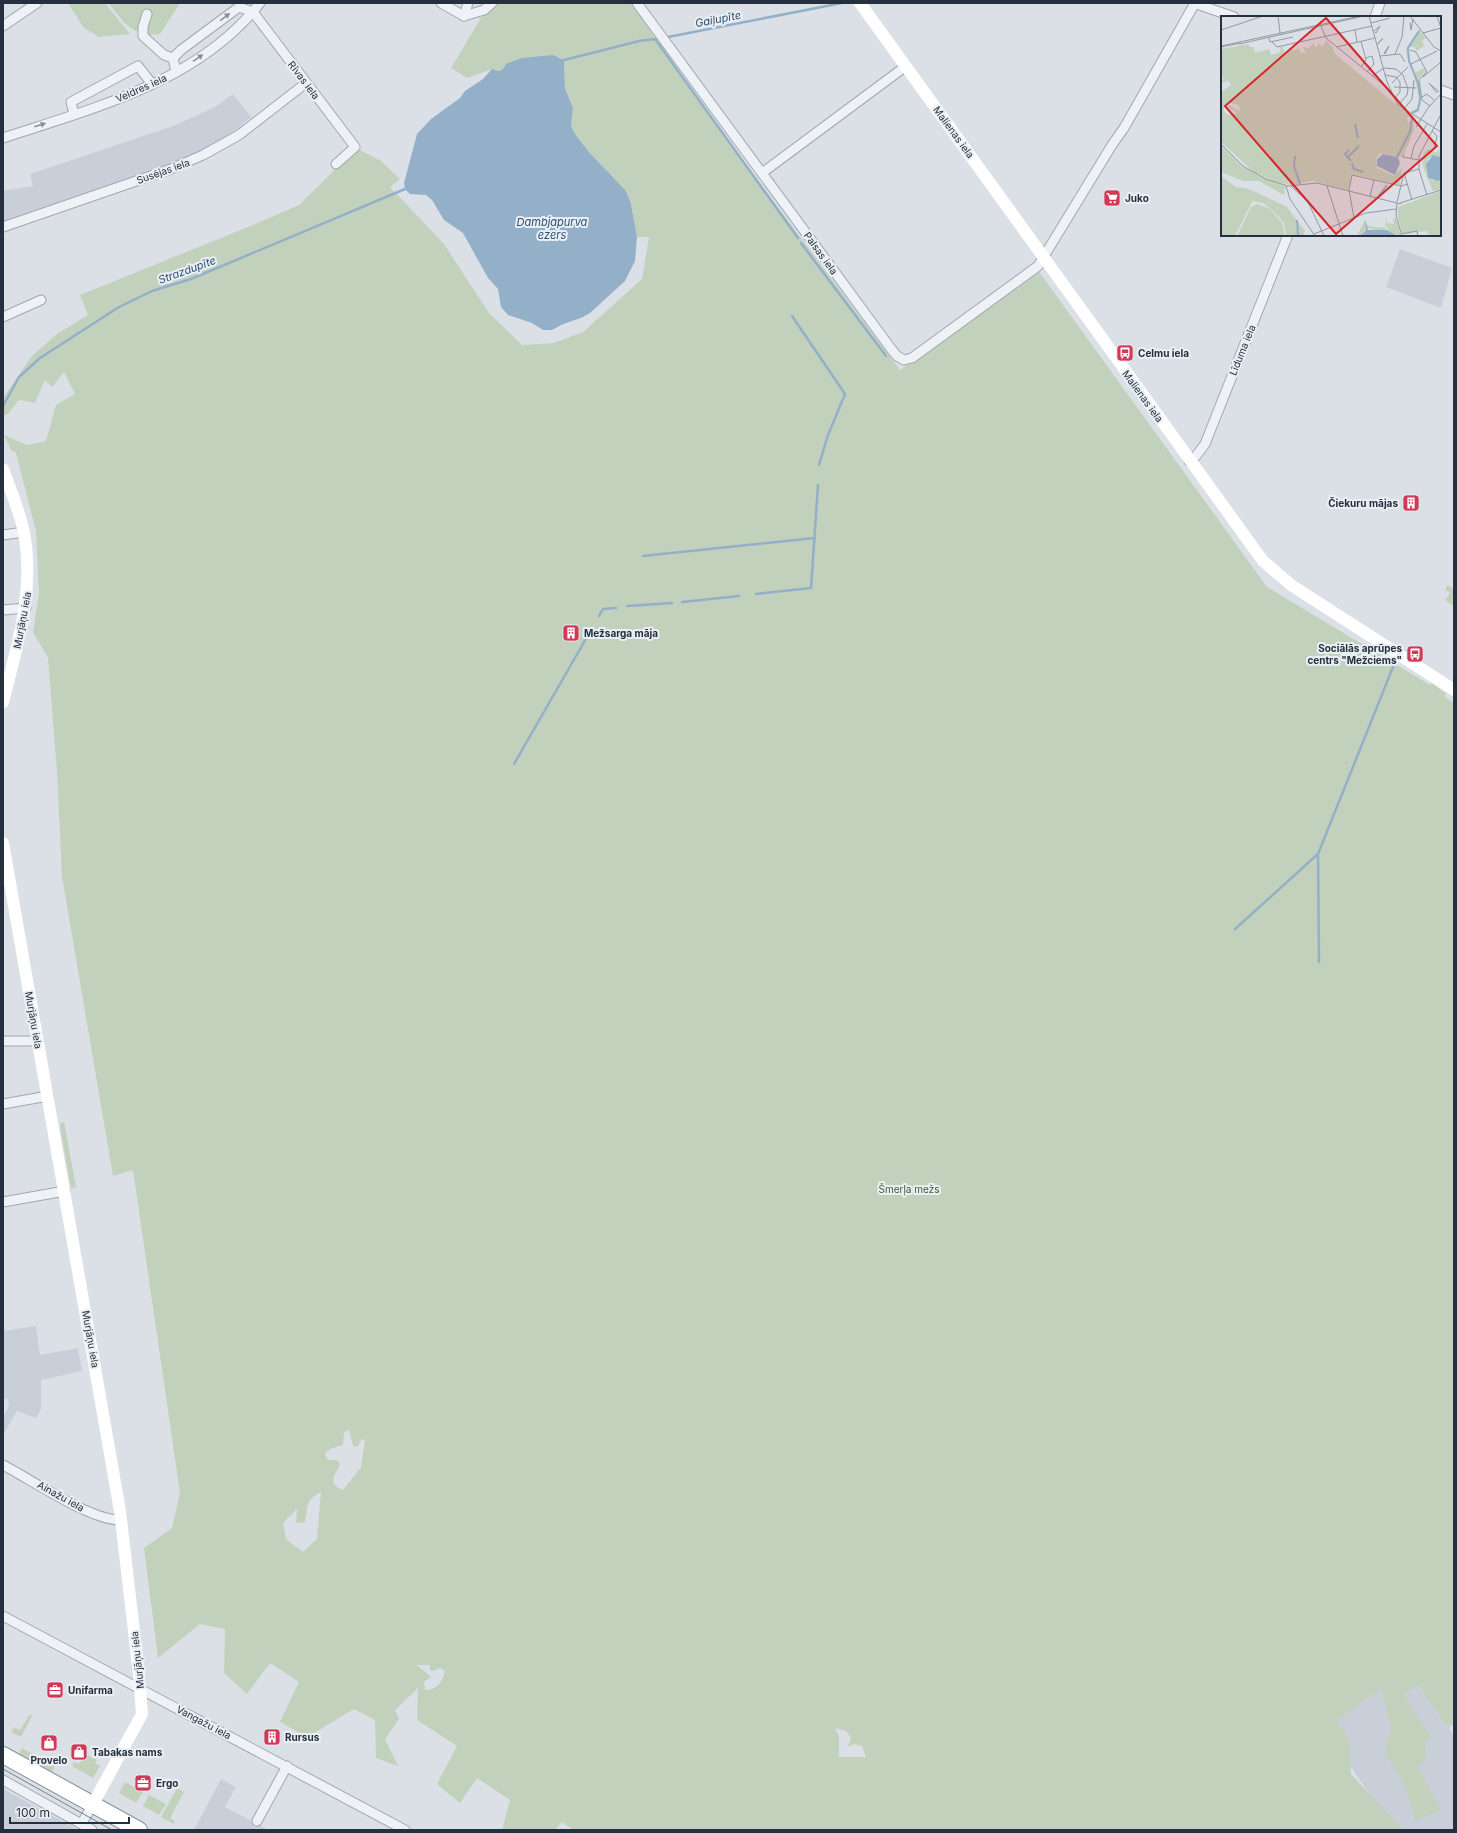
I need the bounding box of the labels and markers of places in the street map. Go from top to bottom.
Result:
supermarket icon: Juko [1102,188,1122,208]
place label: Juko [1125,192,1149,204]
bus stop icon: Celmu iela [1115,343,1135,363]
place label: Celmu iela [1138,347,1189,359]
building icon: Čiekuru mājas [1401,493,1421,513]
place label: Čiekuru mājas [1328,497,1398,509]
building icon: Mežsarga māja [561,623,581,643]
place label: Mežsarga māja [584,627,658,640]
place label: Sociālās aprūpes centrs "Mežciems" [1307,642,1402,666]
bus stop icon: Sociālās aprūpes centrs "Mežciems" [1405,644,1425,664]
office icon: Unifarma [45,1680,65,1700]
place label: Unifarma [68,1684,113,1696]
building icon: Rursus [262,1727,282,1747]
place label: Rursus [285,1731,320,1743]
shop icon: Provelo [39,1733,59,1753]
shop icon: Tabakas nams [69,1742,89,1762]
place label: Tabakas nams [92,1746,163,1758]
place label: Provelo [31,1754,67,1766]
office icon: Ergo [133,1773,153,1793]
place label: Ergo [156,1777,178,1790]

